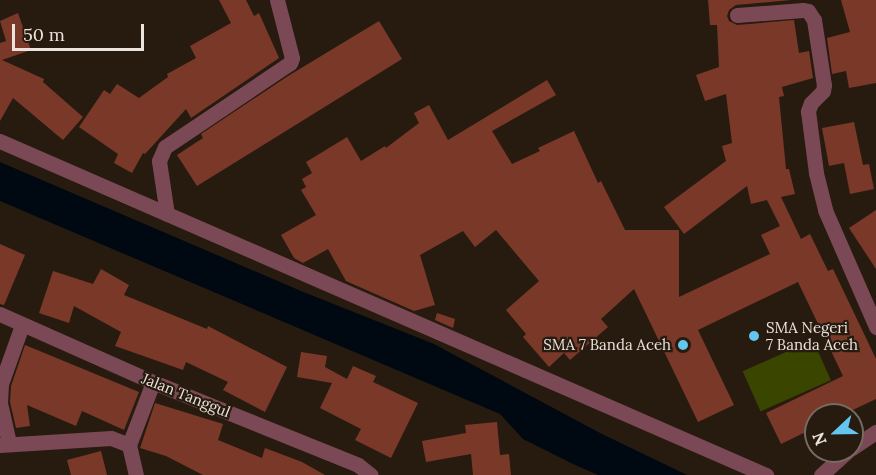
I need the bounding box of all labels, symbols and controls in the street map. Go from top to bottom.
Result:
scale bar [15,12,147,50]
text: 50 m [23,23,65,46]
place label: SMA Negeri 7 Banda Aceh [766,318,858,353]
marker: SMA Negeri 7 Banda Aceh [747,329,761,343]
place label: SMA 7 Banda Aceh [543,336,671,354]
marker: SMA 7 Banda Aceh [676,338,690,352]
street label: Jalan Tanggul [139,369,233,421]
north arrow [804,403,864,463]
text: N [808,430,831,448]

